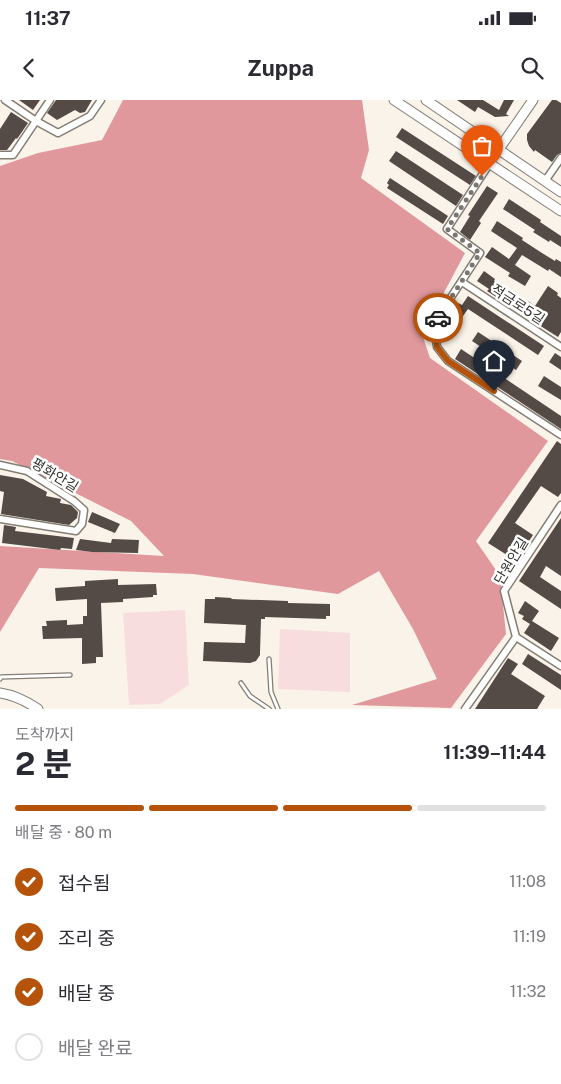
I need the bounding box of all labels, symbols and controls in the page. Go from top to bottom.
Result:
text: 11:37 [25,7,71,29]
icon: back [15,54,43,82]
icon: search [518,54,546,82]
text: Zuppa [247,55,314,81]
pin [461,125,503,176]
icon: bag [468,132,496,160]
street label: 적금로5길 [488,281,548,327]
courier [413,293,463,343]
icon: car [424,304,452,332]
pin [473,340,515,391]
icon: home [480,347,508,375]
street label: 평화안길 [29,455,81,495]
street label: 단원안길 [491,535,531,587]
text: 도착까지 [15,725,74,744]
text: 11:39–11:44 [443,741,546,763]
text: 2 분 [15,745,72,782]
text: 배달 중 · 80 m [15,823,112,842]
icon: check [15,868,43,896]
text: 접수됨 [58,872,110,894]
text: 11:08 [509,872,546,891]
icon: check [15,923,43,951]
text: 조리 중 [58,927,115,949]
text: 11:19 [513,927,546,946]
icon: check [15,978,43,1006]
text: 배달 중 [58,982,115,1004]
text: 11:32 [510,982,546,1001]
text: 배달 완료 [58,1037,133,1059]

